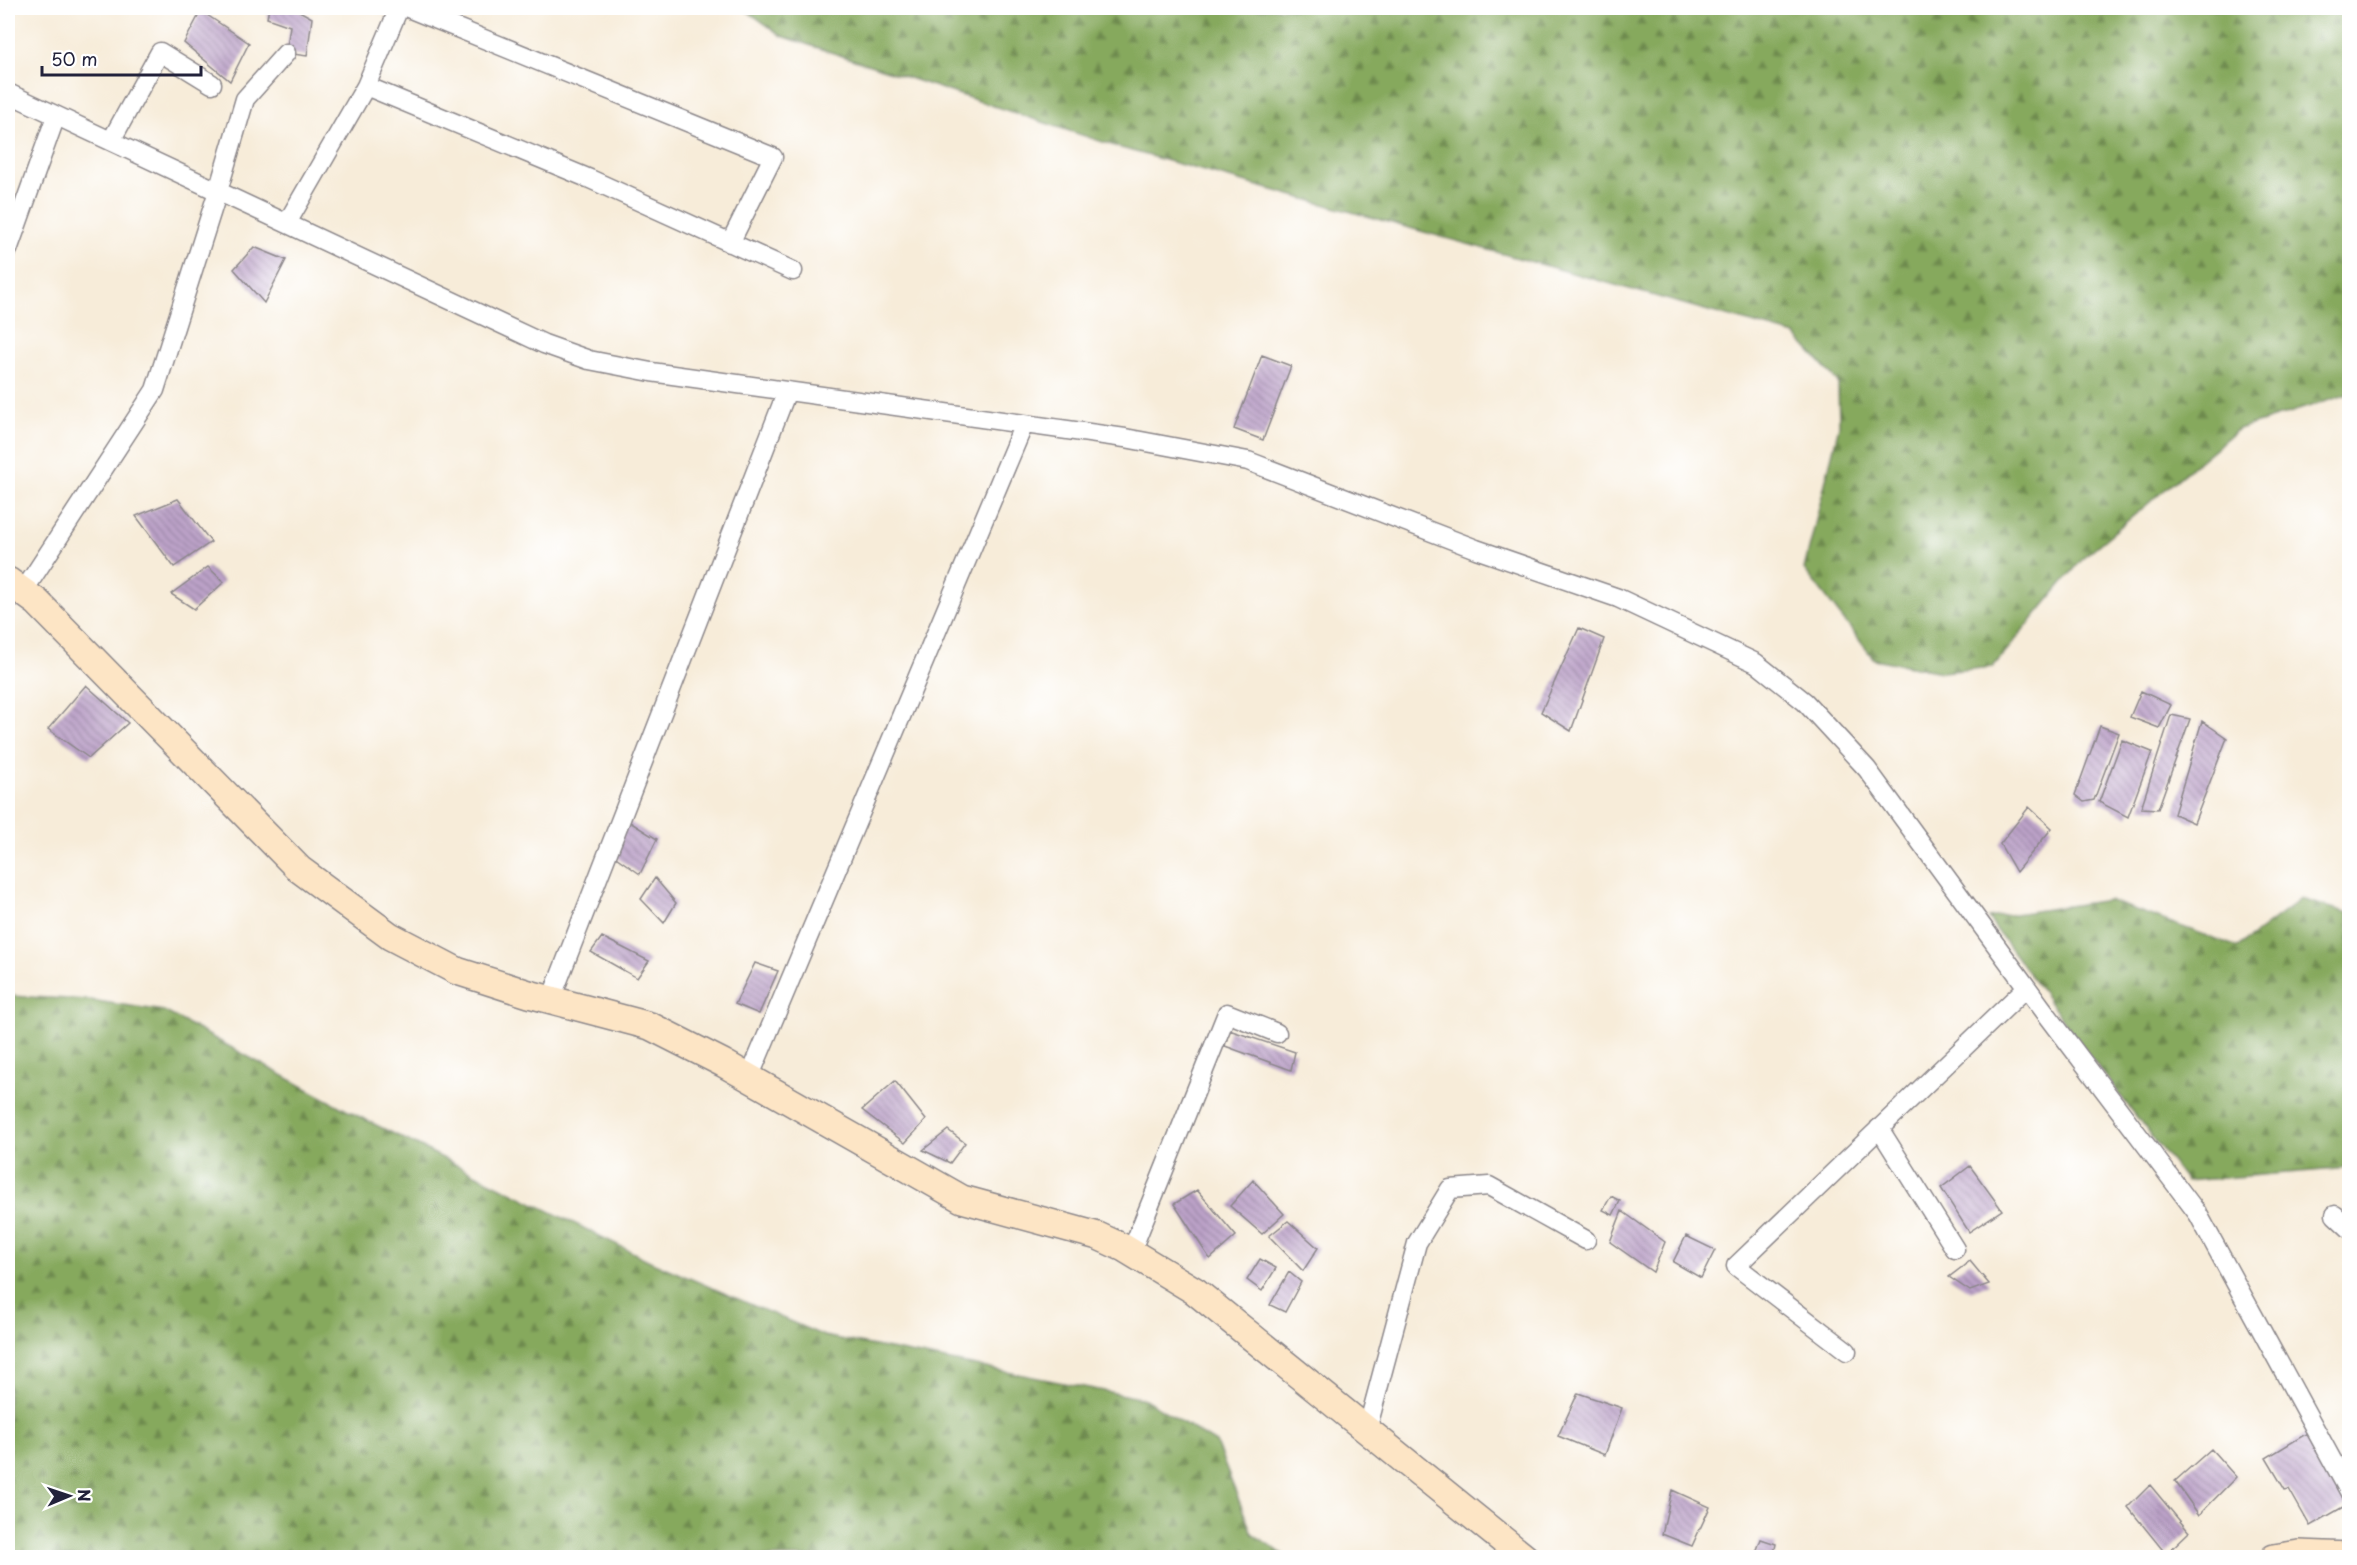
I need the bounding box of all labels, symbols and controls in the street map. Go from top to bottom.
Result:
scale bar [42,39,201,77]
text: 50 m [51,45,98,72]
north arrow [39,1466,99,1526]
text: N [73,1489,97,1502]

